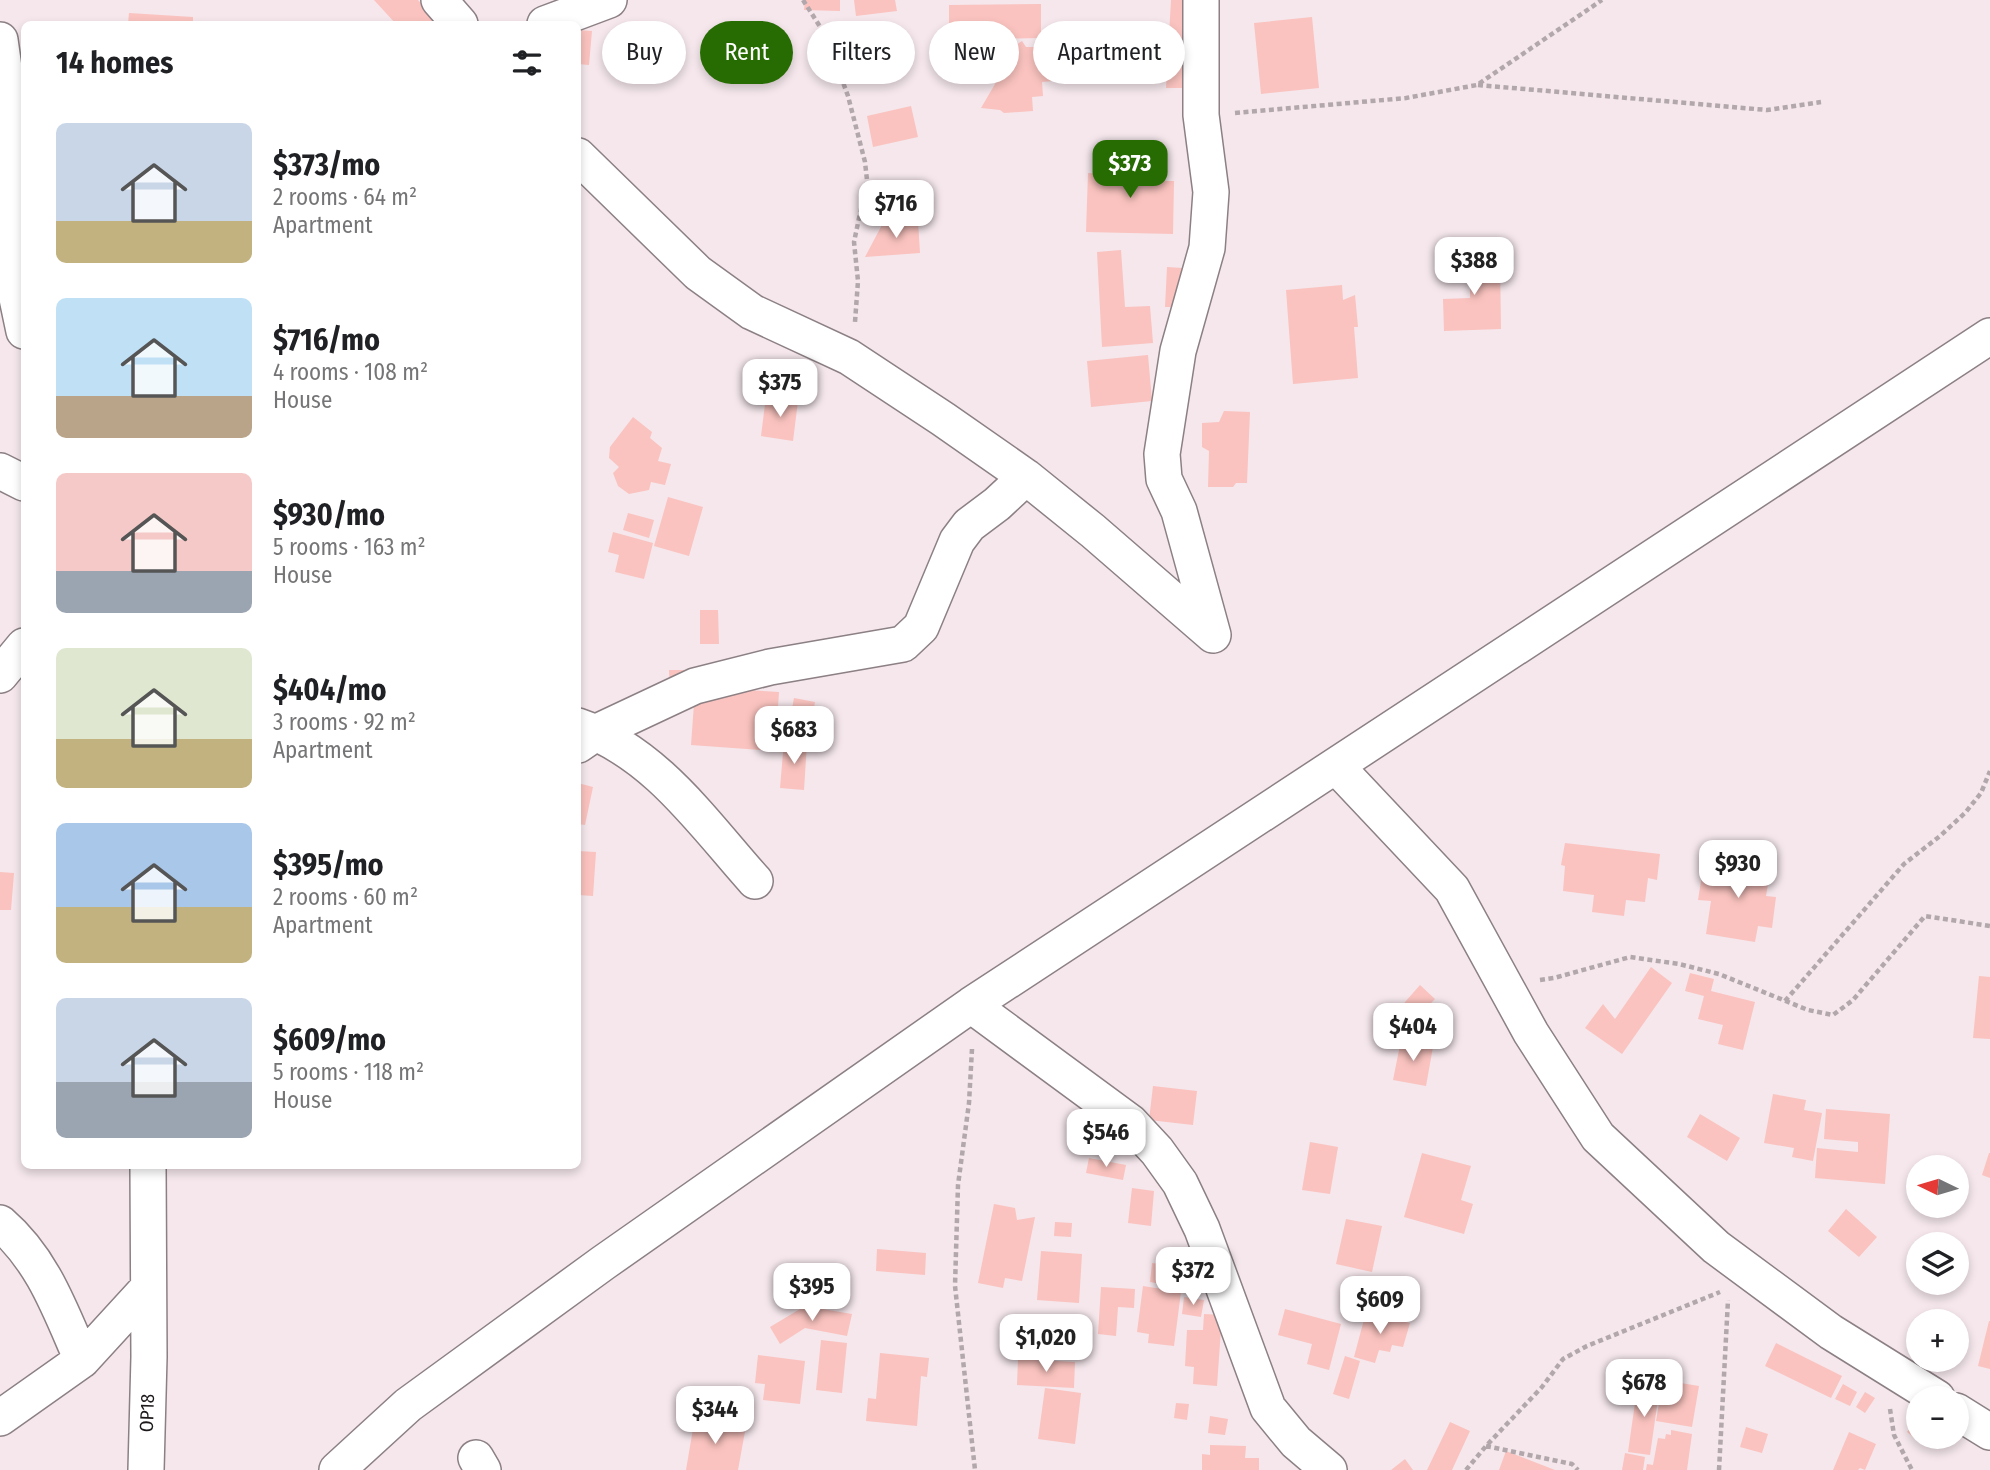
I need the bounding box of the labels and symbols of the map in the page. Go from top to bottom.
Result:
pin: $373 [1089,140,1171,200]
pin: $716 [855,180,937,240]
pin: $388 [1433,238,1515,297]
pin: $375 [739,360,821,419]
pin: $683 [753,706,835,766]
pin: $930 [1697,841,1779,900]
pin: $404 [1372,1004,1454,1063]
pin: $546 [1065,1110,1147,1169]
north arrow [1906,1155,1969,1218]
pin: $372 [1152,1248,1234,1307]
pin: $395 [771,1264,853,1323]
pin: $609 [1339,1276,1421,1336]
pin: $1,020 [989,1314,1103,1374]
pin: $678 [1603,1360,1685,1419]
pin: $344 [674,1386,756,1446]
street label: OP18 [135,1393,159,1433]

